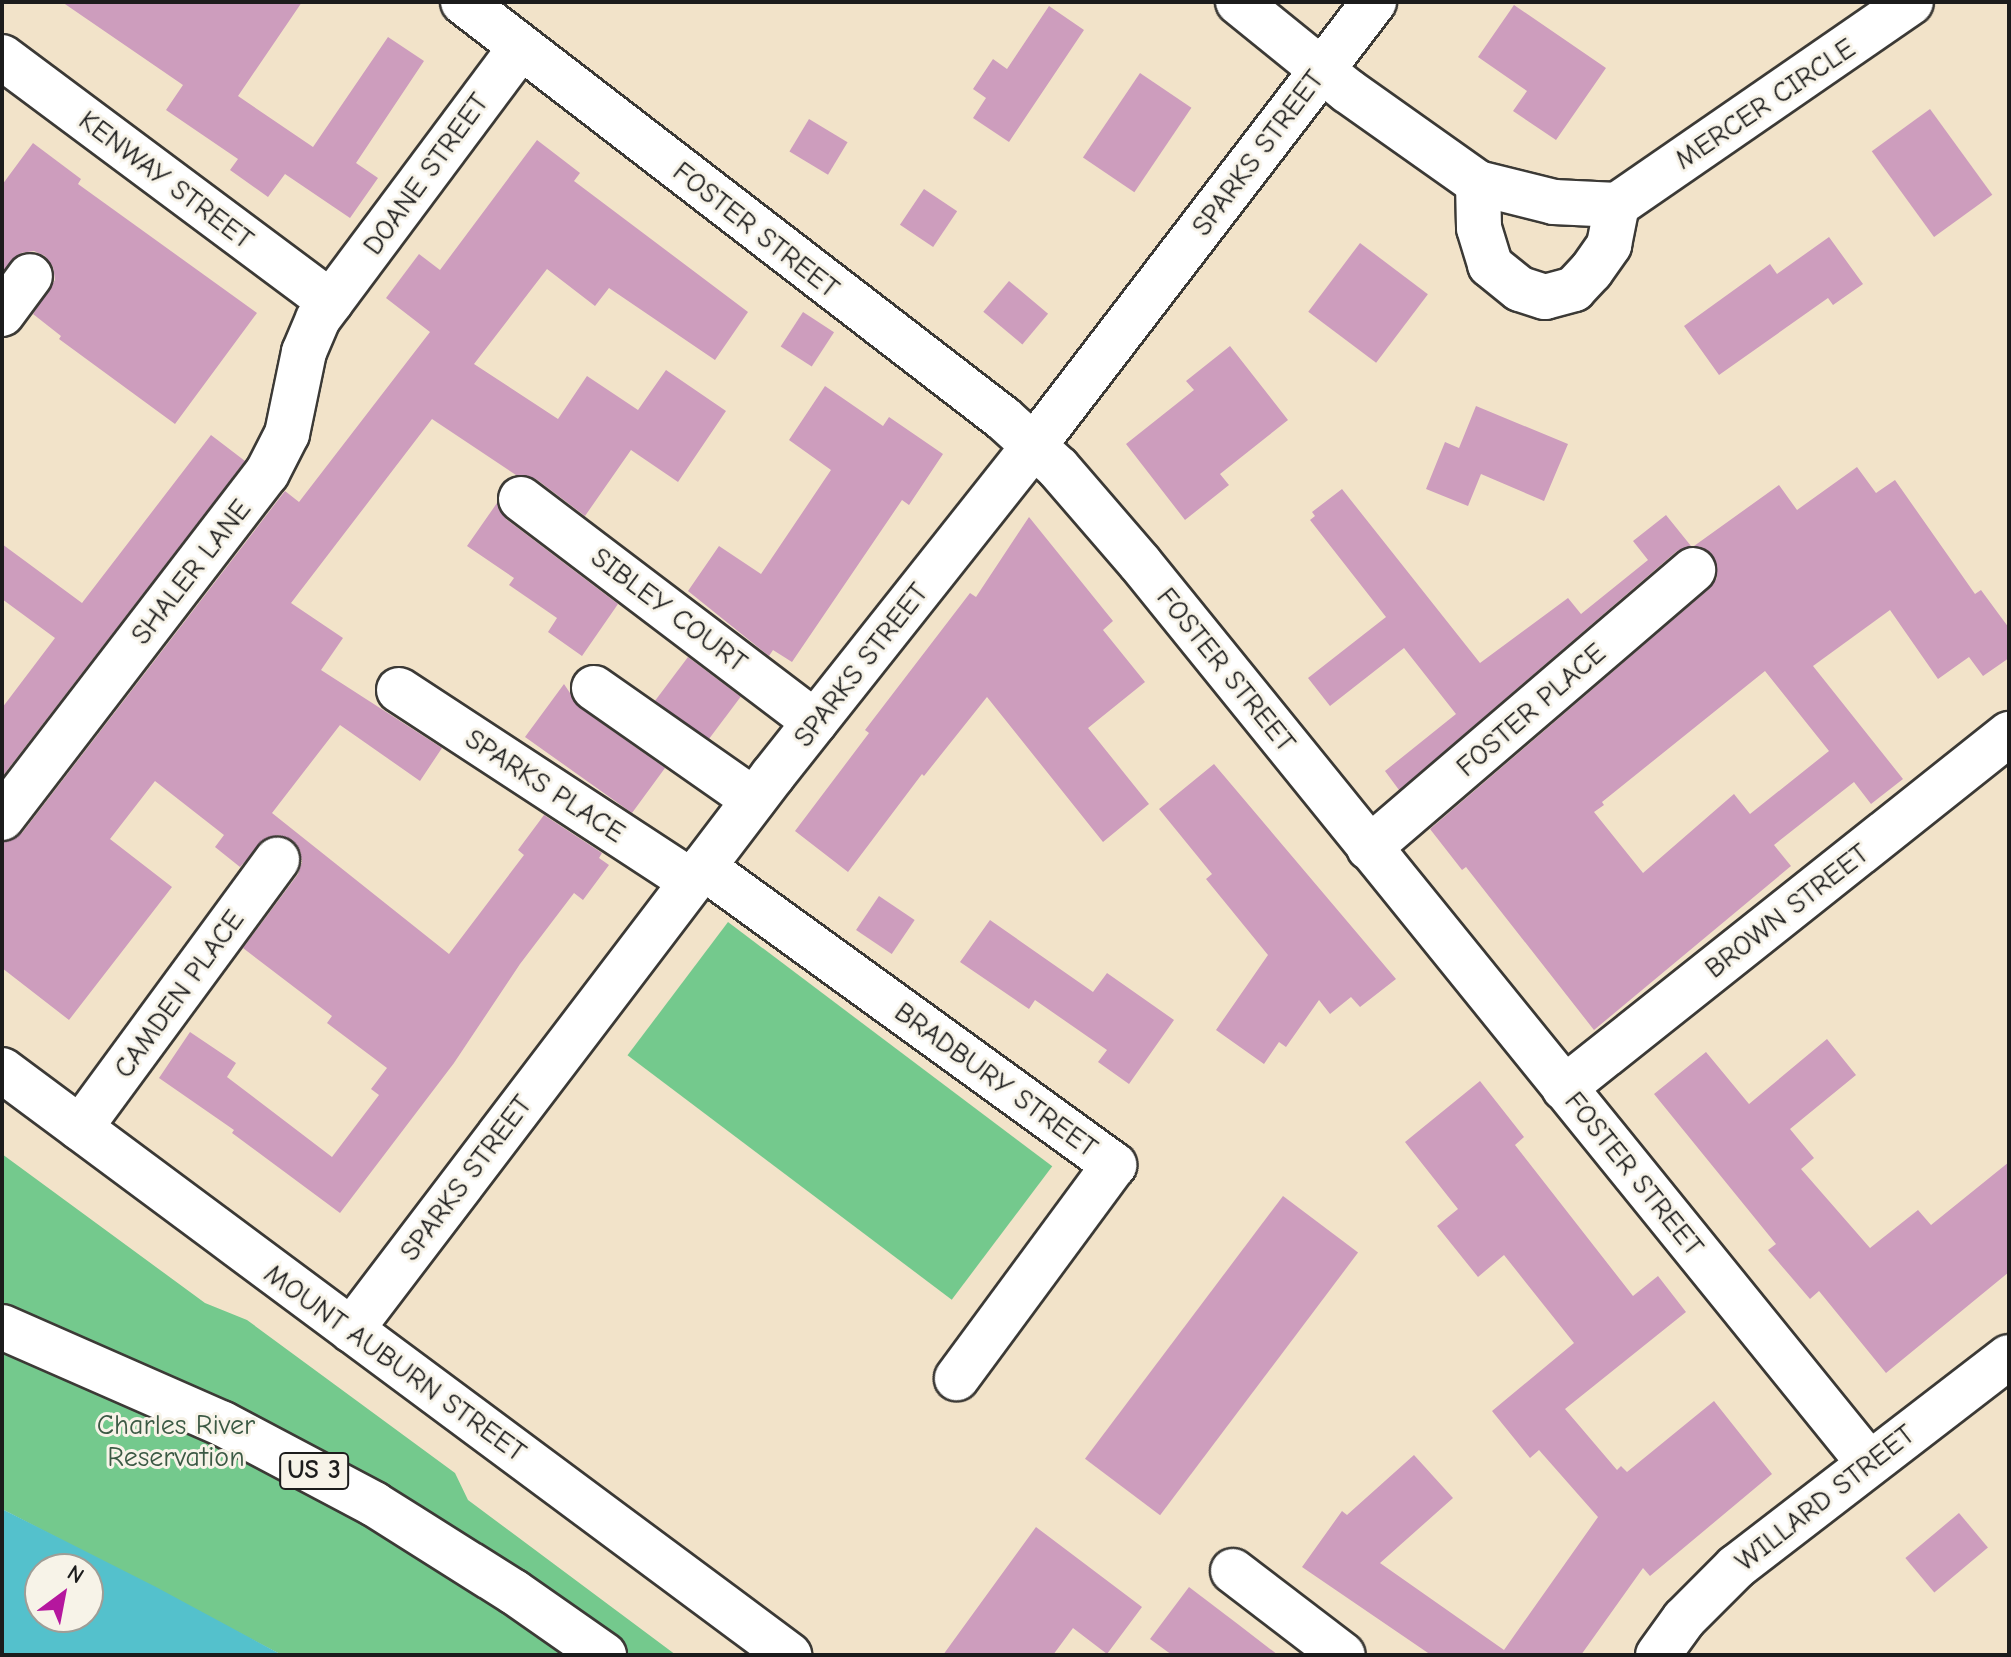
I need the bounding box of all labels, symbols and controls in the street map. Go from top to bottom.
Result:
street label: MERCER CIRCLE [1669,31,1861,177]
street label: SPARKS STREET [1185,64,1331,242]
street label: DOANE STREET [356,87,496,261]
street label: KENWAY STREET [72,104,260,256]
street label: FOSTER STREET [666,155,846,305]
street label: SHALER LANE [124,493,258,651]
street label: SIBLEY COURT [584,540,754,680]
street label: SPARKS STREET [787,576,935,754]
street label: FOSTER STREET [1150,581,1302,759]
street label: FOSTER PLACE [1450,636,1612,784]
street label: SPARKS PLACE [459,722,631,850]
street label: BROWN STREET [1698,837,1876,985]
street label: CAMDEN PLACE [107,904,251,1084]
street label: BRADBURY STREET [888,995,1104,1165]
street label: FOSTER STREET [1558,1085,1710,1263]
street label: SPARKS STREET [393,1089,539,1267]
street label: MOUNT AUBURN STREET [258,1257,532,1469]
park label: Charles River Reservation [97,1408,255,1474]
street label: WILLARD STREET [1729,1418,1921,1578]
road number: US 3 [278,1449,350,1493]
north arrow [24,1553,104,1633]
text: N [63,1560,89,1589]

